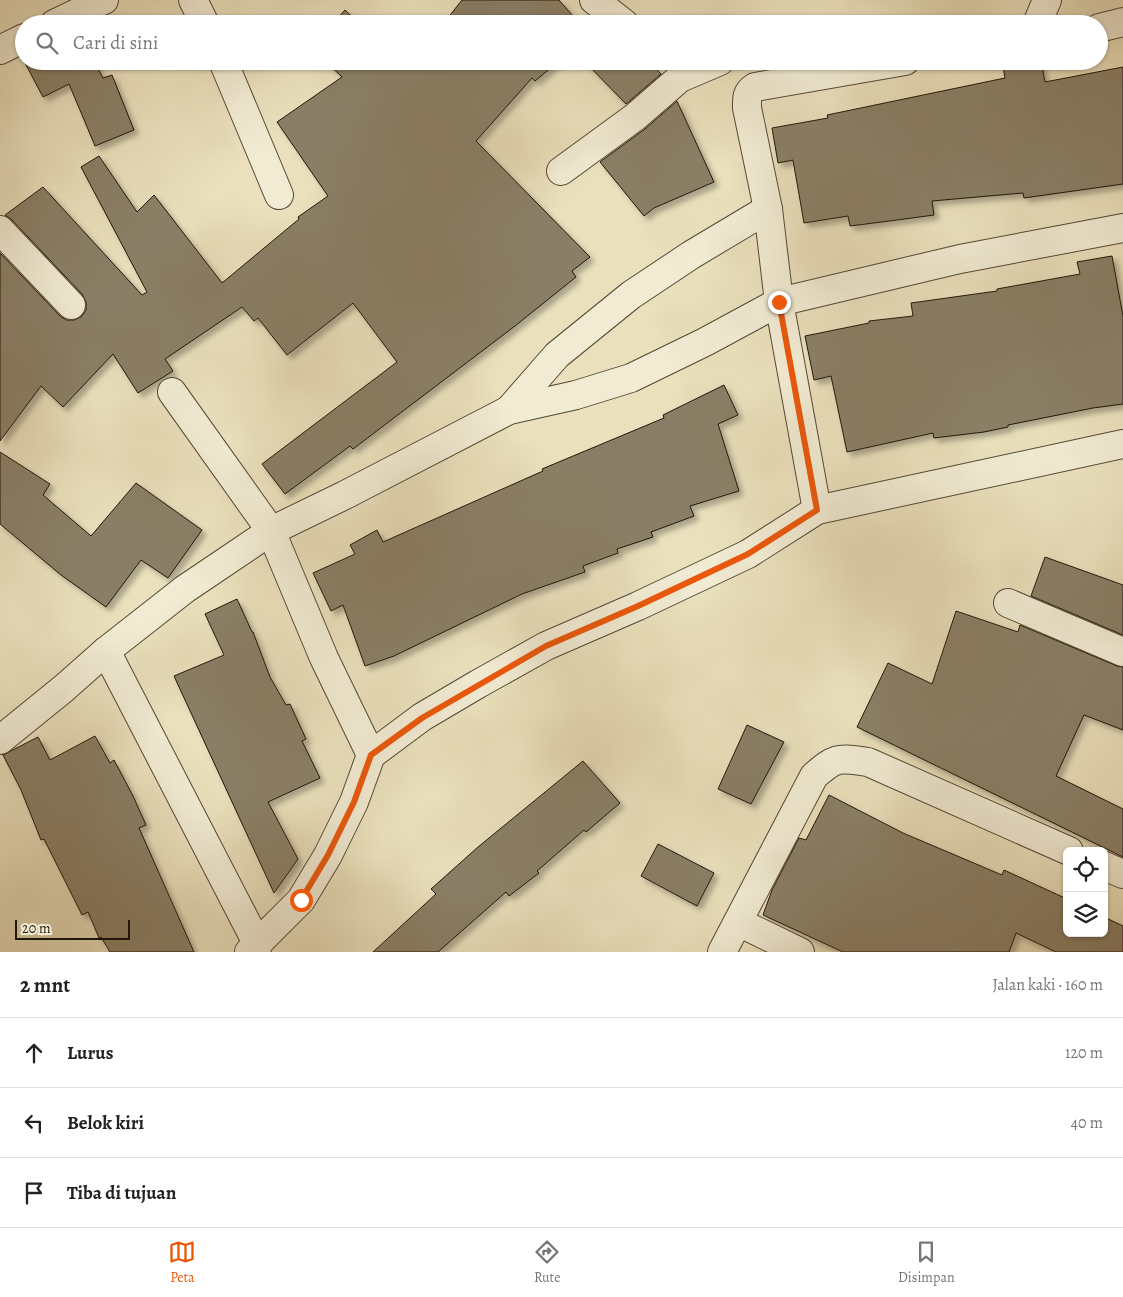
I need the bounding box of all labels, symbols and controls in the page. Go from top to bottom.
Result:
search box [15,15,1108,70]
icon: search [33,29,61,57]
text: Cari di sini [73,30,158,56]
route end [768,291,791,314]
map controls [1063,847,1108,937]
button: locate [1063,847,1108,892]
route start [290,889,313,912]
button: layers [1063,892,1108,937]
scale bar [15,917,130,940]
text: 20 m [22,919,51,938]
text: 2 mnt [20,971,70,999]
text: Jalan kaki · 160 m [993,974,1103,996]
icon: ahead [20,1039,48,1067]
text: Lurus [67,1040,113,1066]
text: 120 m [1065,1042,1103,1064]
icon: left [20,1109,48,1137]
text: Belok kiri [67,1110,144,1136]
text: 40 m [1071,1112,1103,1134]
icon: arrive [20,1179,48,1207]
text: Tiba di tujuan [67,1180,176,1206]
tab: Peta [168,1238,196,1287]
tab: Rute [533,1238,561,1287]
tab: Disimpan [898,1238,955,1287]

